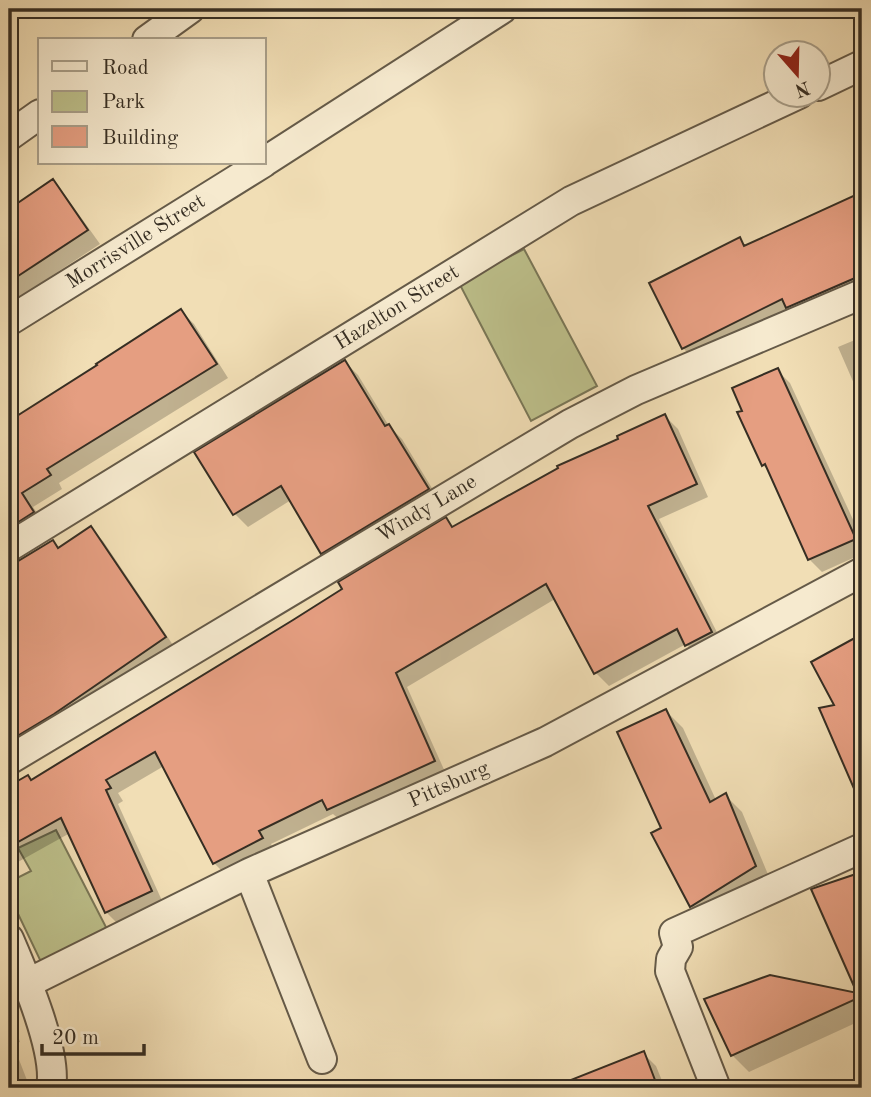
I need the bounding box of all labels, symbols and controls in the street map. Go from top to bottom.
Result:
legend [38,38,266,164]
north arrow [762,38,832,108]
text: Road [102,58,149,79]
text: N [791,76,812,99]
text: Park [102,92,145,113]
text: Building [102,128,179,149]
street label: Morrisville Street [63,191,209,293]
street label: Hazelton Street [331,261,463,355]
street label: Windy Lane [374,471,480,547]
street label: Pittsburg [406,758,493,812]
scale bar [42,1013,144,1057]
text: 20 m [52,1028,99,1049]

